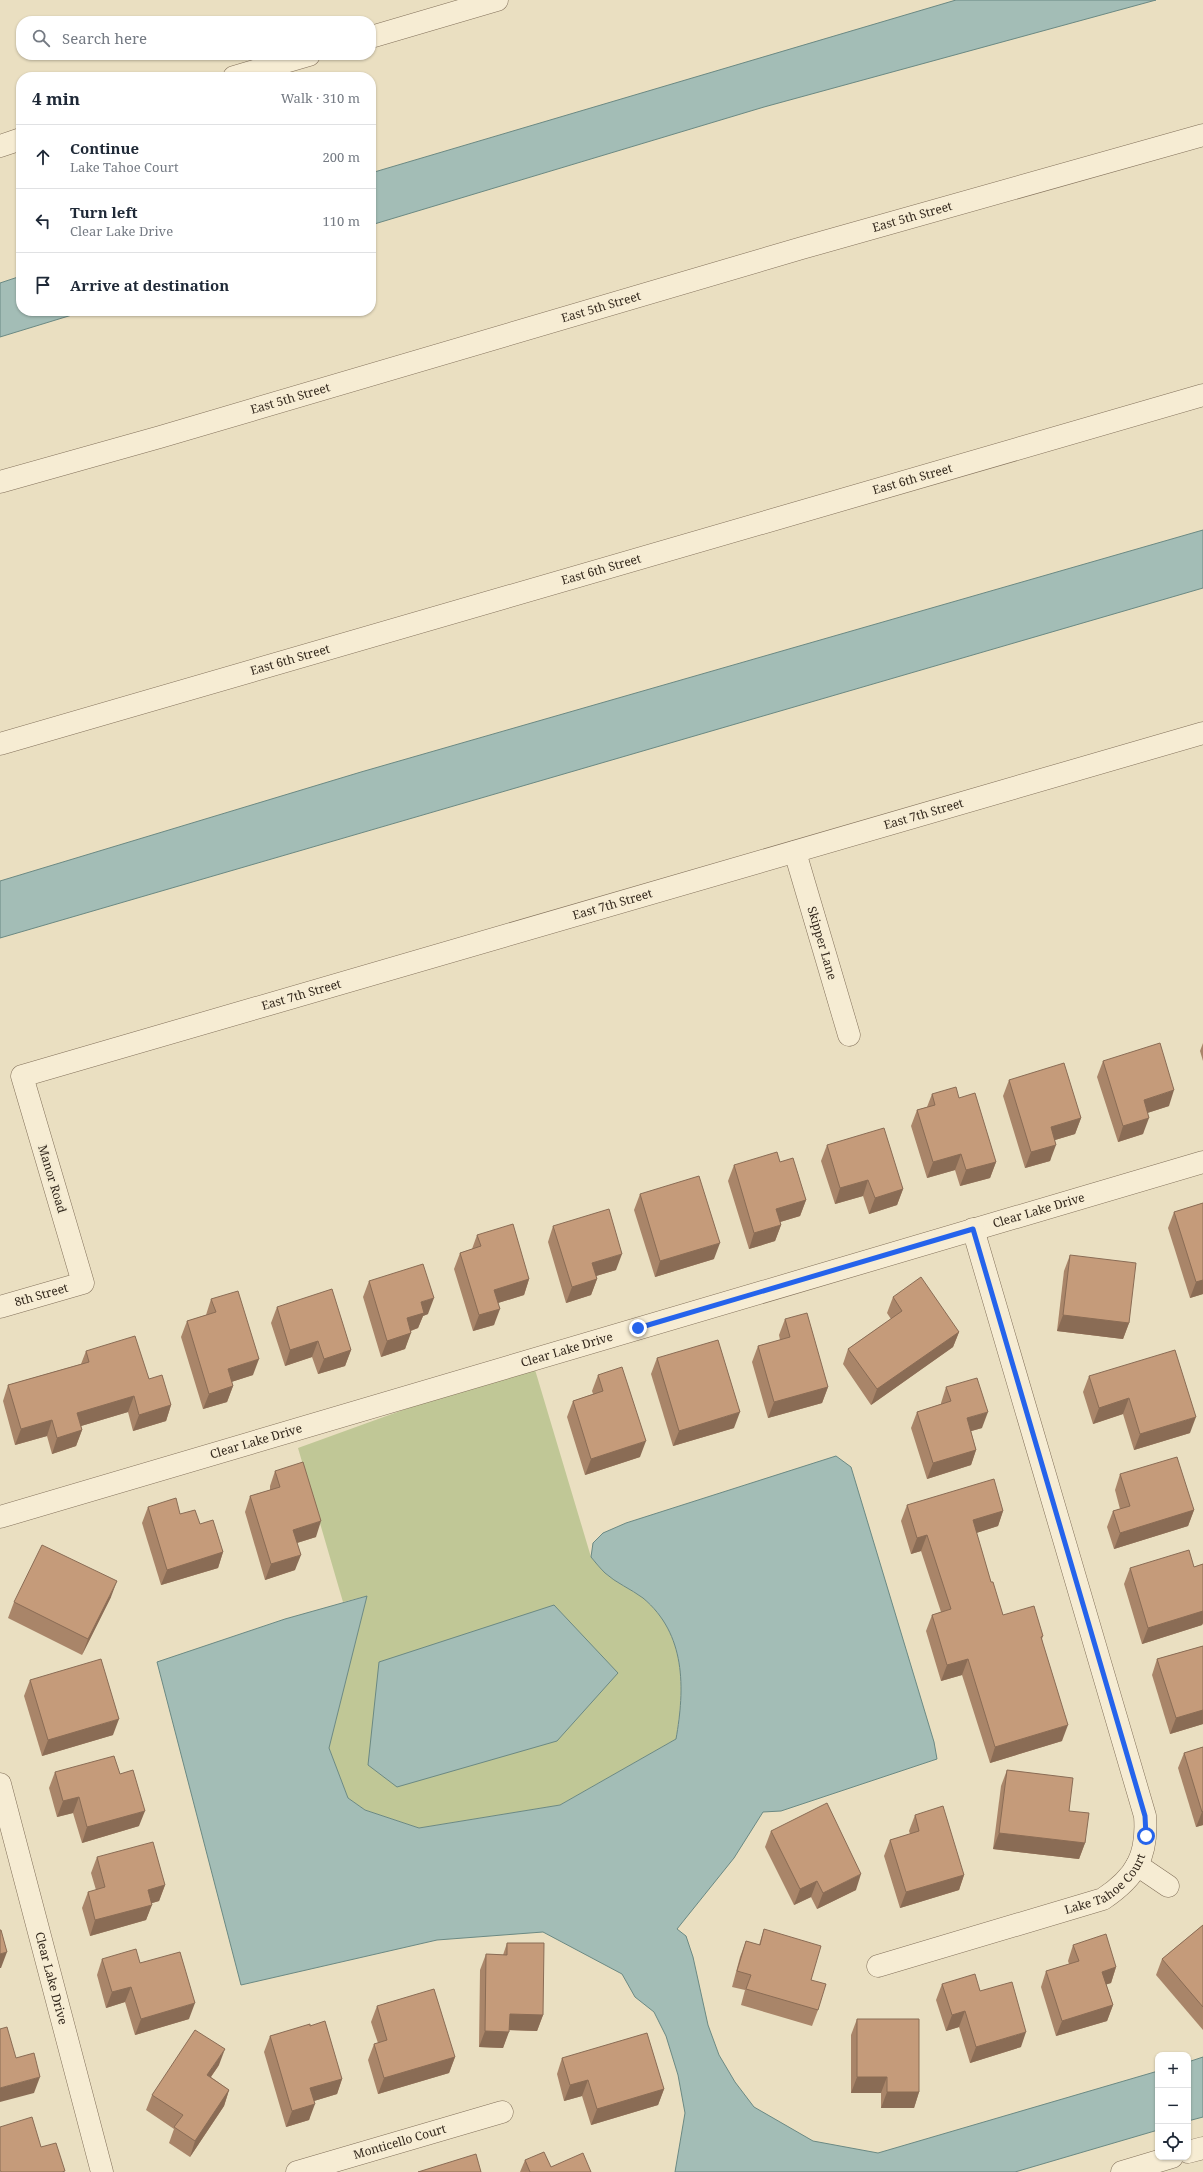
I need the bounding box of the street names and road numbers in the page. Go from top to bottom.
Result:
street label: East 5th Street [870,197,954,236]
street label: East 5th Street [559,287,643,326]
street label: East 5th Street [248,378,332,418]
street label: East 6th Street [870,459,954,498]
street label: East 6th Street [559,549,643,589]
street label: East 6th Street [248,640,332,679]
street label: East 7th Street [882,794,965,833]
street label: East 7th Street [570,884,654,924]
street label: Skipper Lane [803,904,841,982]
street label: East 7th Street [259,975,343,1014]
street label: Manor Road [34,1143,71,1216]
street label: Clear Lake Drive [990,1188,1087,1232]
street label: 8th Street [12,1279,70,1310]
street label: Clear Lake Drive [519,1328,615,1371]
street label: Clear Lake Drive [208,1419,304,1463]
street label: Lake Tahoe Court [1062,1851,1149,1918]
street label: Clear Lake Drive [31,1930,72,2026]
street label: Monticello Court [351,2120,448,2163]

